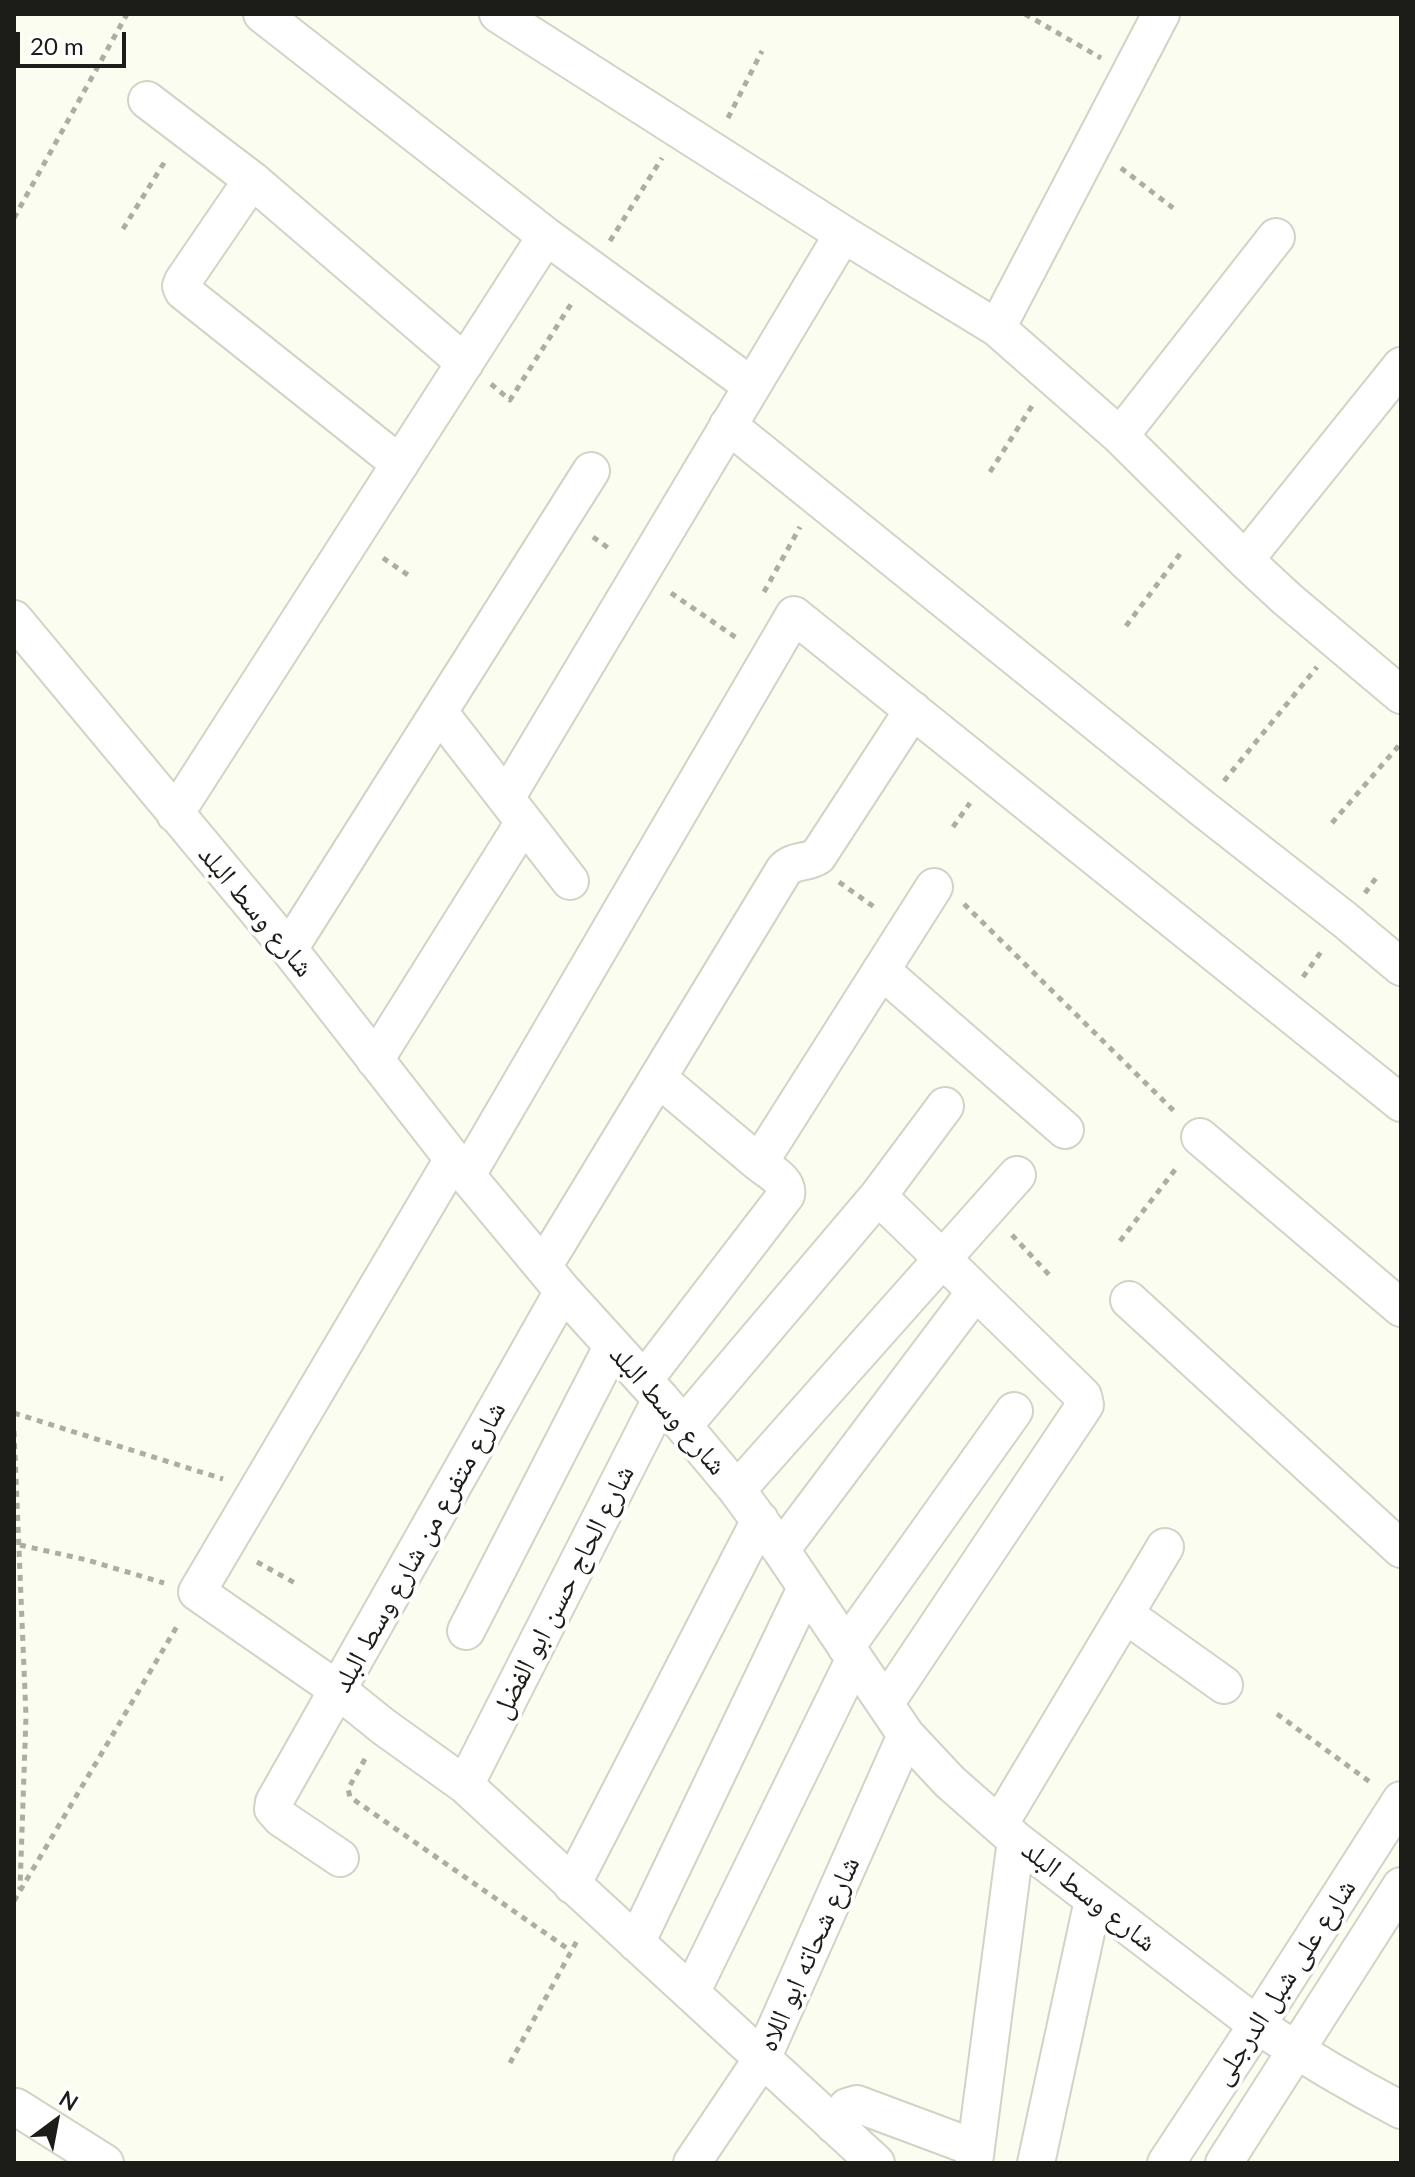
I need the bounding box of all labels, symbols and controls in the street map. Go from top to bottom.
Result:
scale bar [20,16,130,66]
text: 20 m [30,31,84,60]
street label: شارع وسط البلد [191,838,321,984]
street label: شارع وسط البلد [602,1338,734,1482]
street label: شارع متفرع من شارع وسط البلد [325,1396,513,1698]
street label: شارع الحاج حسن ابو الفضل [484,1460,642,1724]
street label: شارع وسط البلد [1015,1833,1163,1959]
street label: شارع شحاته ابو اللاه [751,1851,867,2057]
street label: شارع على شبل الدرجلى [1205,1873,1363,2091]
north arrow [16,2081,96,2161]
text: N [55,2084,83,2116]

